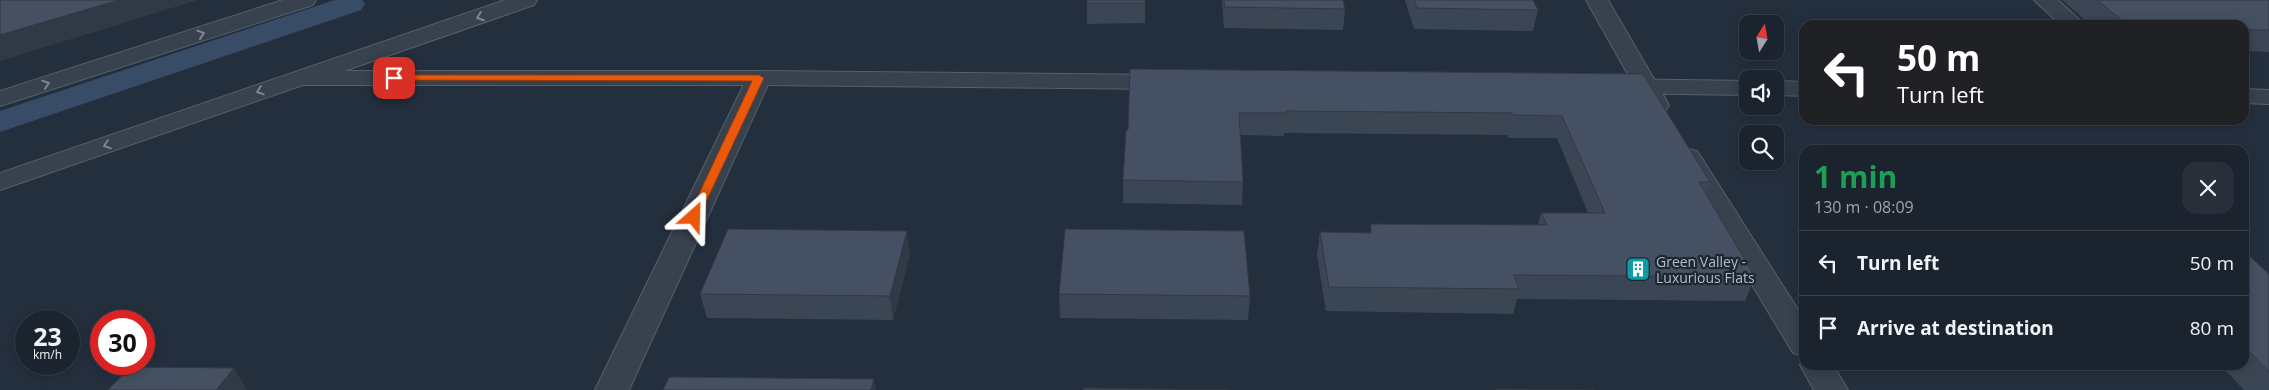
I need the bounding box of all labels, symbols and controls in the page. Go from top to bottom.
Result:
one-way arrow [476,11,485,21]
north arrow [1739,15,1784,60]
map controls [1739,15,1784,170]
one-way arrow [196,30,205,40]
text: 50 m [1897,34,1980,81]
icon: left [1814,40,1879,105]
pin [373,57,415,99]
icon: arrive [380,64,408,92]
button: sound [1739,70,1784,115]
text: Turn left [1897,79,1984,109]
one-way arrow [42,80,50,90]
one-way arrow [256,85,265,95]
button: search [1739,125,1784,170]
one-way arrow [103,139,111,149]
text: 1 min [1814,156,1897,197]
button: close [2182,162,2234,214]
position arrow [667,190,719,242]
text: 130 m · 08:09 [1814,196,1914,218]
icon: left [1814,249,1842,277]
text: Turn left [1857,250,1939,276]
text: 50 m [2190,250,2234,276]
place label: Green Valley - Luxurious Flats [1656,252,1755,287]
building icon: Green Valley - Luxurious Flats [1625,256,1651,282]
speed limit sign: 30 [90,310,155,375]
icon: arrive [1814,314,1842,342]
text: Arrive at destination [1857,315,2054,341]
text: 80 m [2190,315,2234,341]
text: 23 [33,319,62,353]
text: km/h [33,346,62,363]

